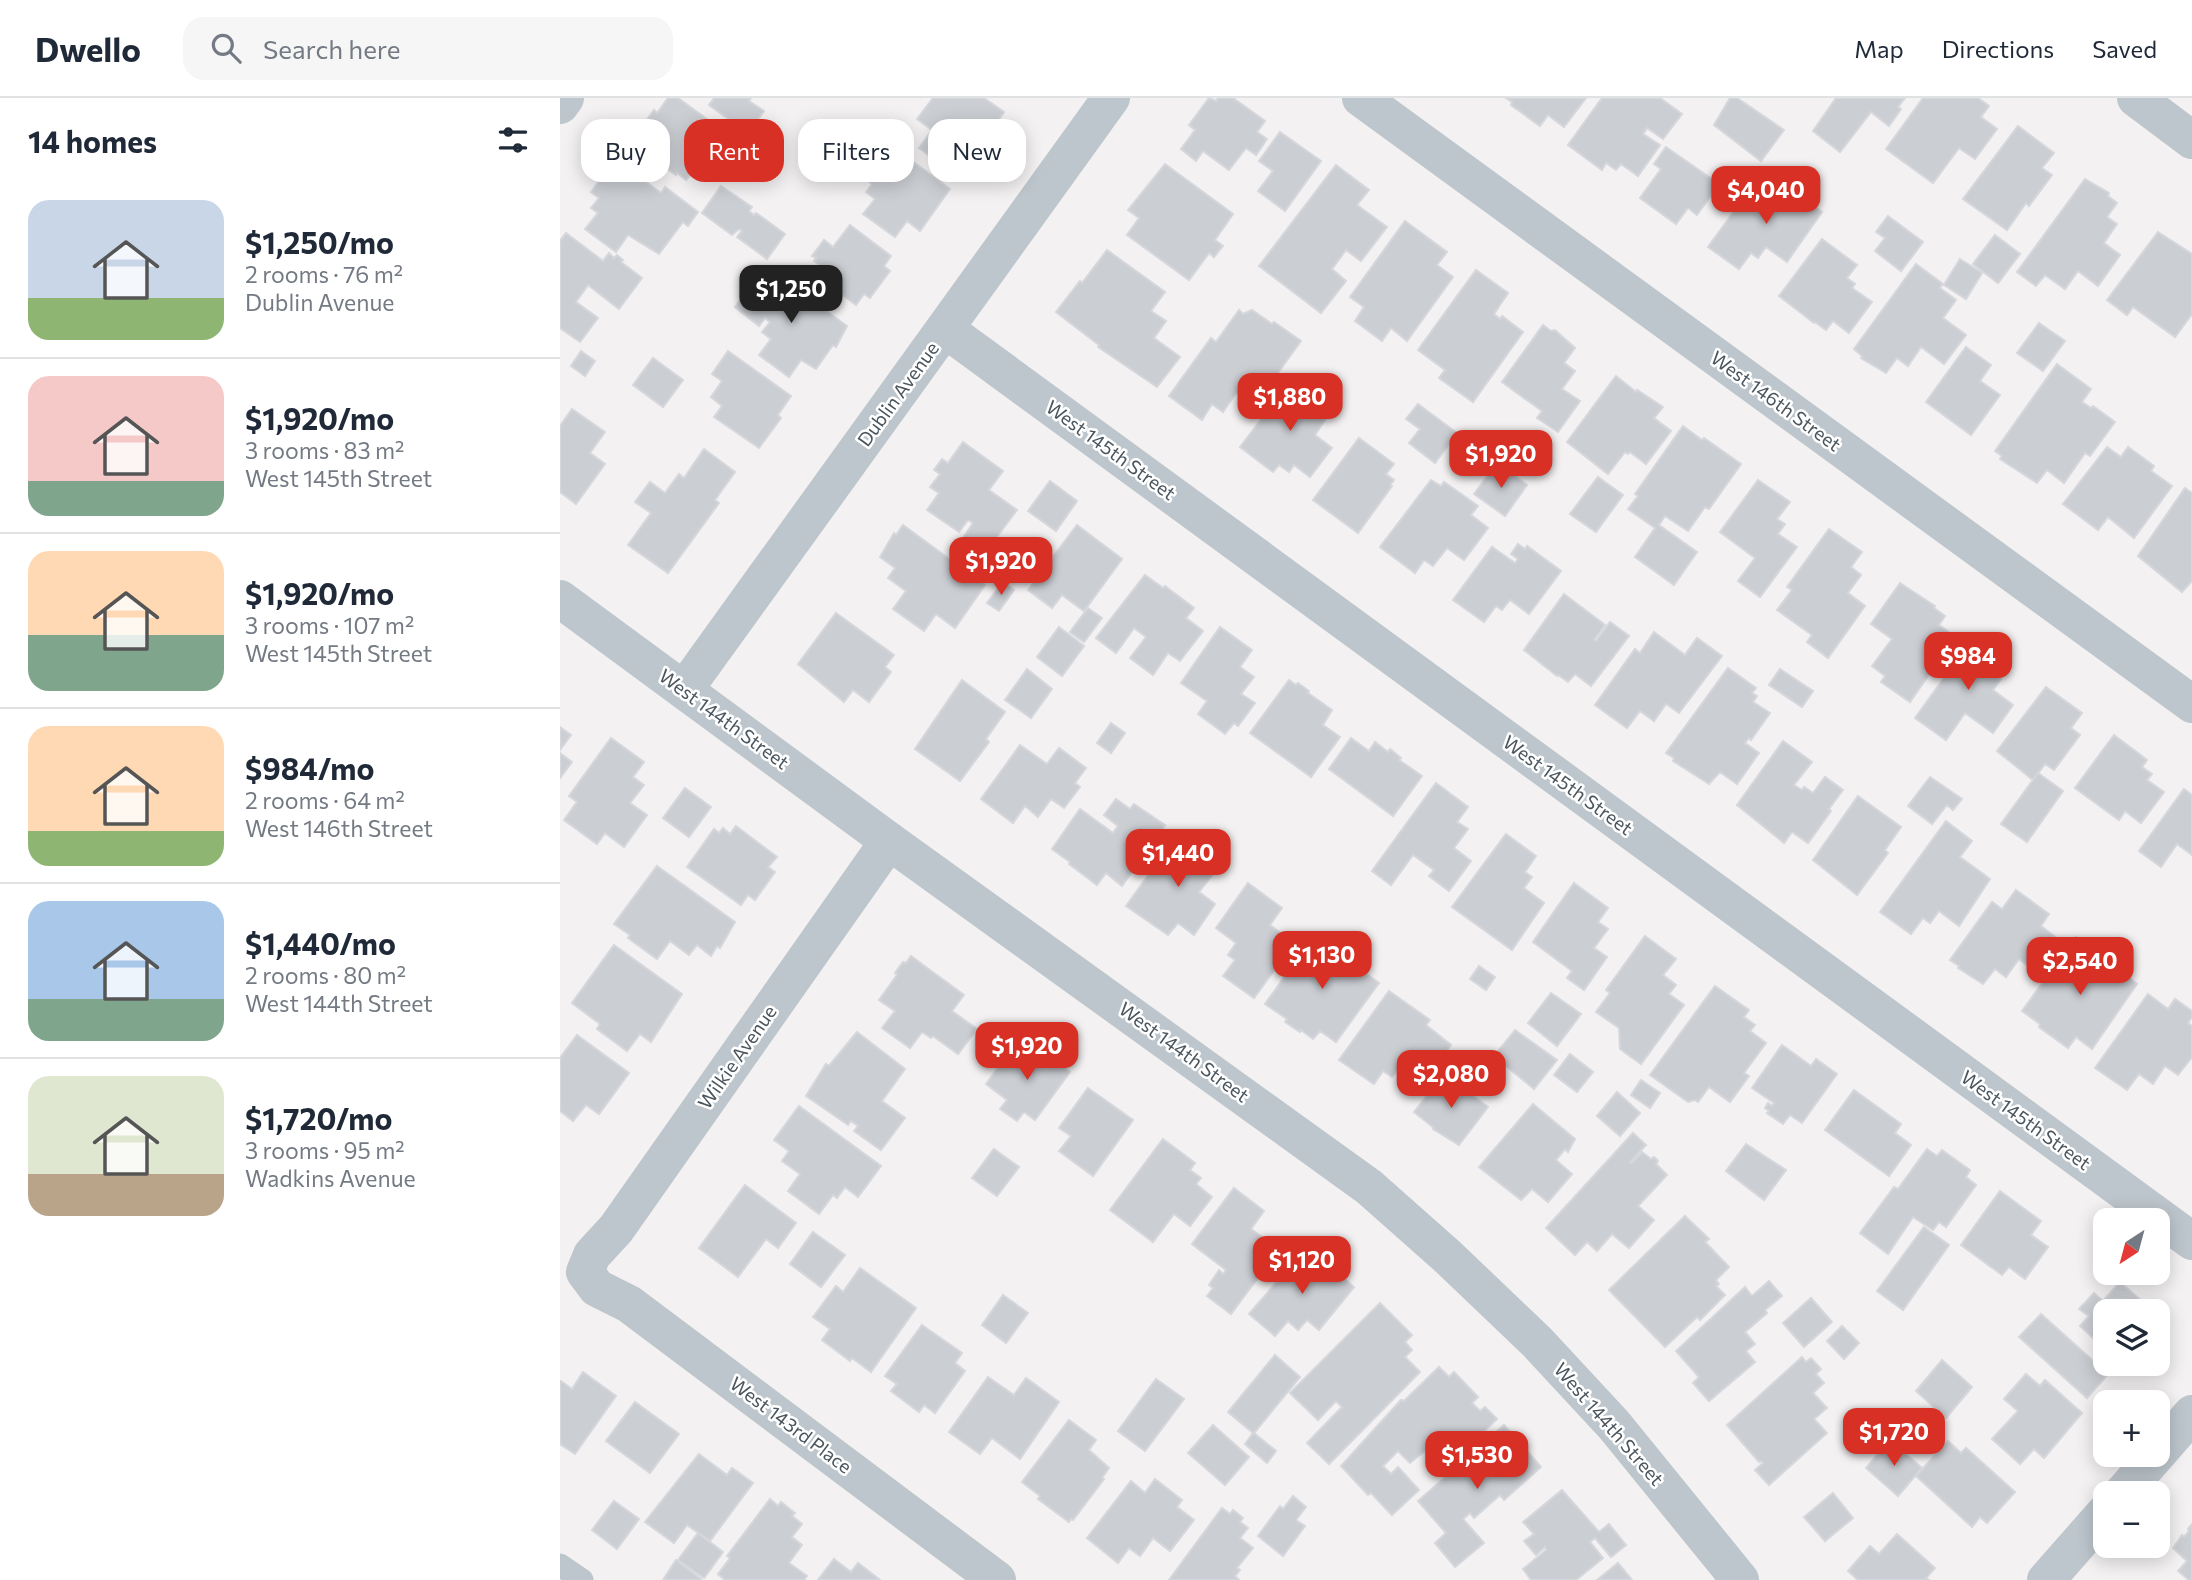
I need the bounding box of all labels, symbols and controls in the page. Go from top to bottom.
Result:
search box [183,17,673,80]
text: Dwello [35,28,141,69]
icon: search [207,29,245,67]
text: Search here [263,33,401,64]
text: Map [1854,34,1904,63]
text: Directions [1942,34,2054,63]
text: Saved [2092,34,2157,63]
chip: Buy [581,119,670,182]
chip: Rent [684,119,784,182]
chip: Filters [798,119,914,182]
chip: New [928,119,1026,182]
icon: filters [494,121,532,159]
text: 14 homes [28,122,157,159]
pin: $4,040 [1709,166,1823,226]
text: $4,040 [1727,175,1805,203]
text: $1,250/mo [245,223,394,260]
icon: home [84,228,168,312]
text: 2 rooms · 76 m² [245,260,403,288]
pin: $1,250 [734,266,848,325]
text: $1,250 [755,274,827,302]
text: Dublin Avenue [245,288,394,316]
street label: Dublin Avenue [852,337,943,450]
street label: West 146th Street [1707,346,1846,456]
pin: $1,880 [1233,374,1347,433]
text: $1,880 [1254,382,1326,410]
street label: West 145th Street [1042,395,1181,504]
text: $1,920/mo [245,399,394,436]
icon: home [84,404,168,488]
pin: $1,920 [1444,430,1558,490]
text: 3 rooms · 83 m² [245,436,404,464]
text: $1,920 [1465,439,1537,467]
text: West 145th Street [245,464,432,492]
pin: $1,920 [944,538,1058,597]
text: $1,920 [965,546,1037,574]
text: $1,920/mo [245,574,394,611]
icon: home [84,579,168,663]
text: 3 rooms · 107 m² [245,611,414,639]
pin: $984 [1927,632,2009,692]
text: West 145th Street [245,639,432,667]
text: $984 [1940,641,1996,669]
street label: West 144th Street [655,664,794,774]
street label: West 145th Street [1499,730,1638,839]
text: $984/mo [245,749,374,786]
icon: home [84,754,168,838]
text: 2 rooms · 64 m² [245,786,405,814]
text: West 146th Street [245,814,433,842]
pin: $1,440 [1121,830,1235,889]
text: $1,440 [1142,838,1214,866]
text: $1,440/mo [245,924,396,961]
icon: home [84,929,168,1013]
pin: $1,130 [1265,932,1379,991]
pin: $2,540 [2023,937,2137,997]
text: $1,130 [1289,940,1355,968]
text: $2,540 [2043,946,2117,974]
text: 2 rooms · 80 m² [245,961,406,989]
text: West 144th Street [245,989,433,1017]
street label: West 144th Street [1115,997,1254,1107]
street label: Wilkie Avenue [692,1000,781,1113]
pin: $1,920 [970,1023,1084,1082]
text: $1,920 [991,1031,1063,1059]
pin: $2,080 [1394,1051,1508,1110]
text: $2,080 [1413,1059,1489,1087]
street label: West 145th Street [1957,1065,2096,1174]
text: $1,720/mo [245,1099,392,1136]
icon: home [84,1104,168,1188]
text: 3 rooms · 95 m² [245,1136,404,1164]
text: Wadkins Avenue [245,1164,416,1192]
north arrow [2093,1208,2170,1284]
map controls [2093,1208,2170,1558]
pin: $1,120 [1245,1236,1359,1296]
text: $1,120 [1269,1245,1335,1273]
button: layers [2093,1299,2170,1376]
street label: West 144th Street [1550,1358,1669,1490]
street label: West 143rd Place [726,1371,857,1478]
button: + [2093,1390,2170,1467]
pin: $1,720 [1837,1408,1951,1468]
text: $1,720 [1859,1417,1929,1445]
pin: $1,530 [1420,1432,1534,1491]
text: $1,530 [1441,1440,1513,1468]
button: − [2093,1481,2170,1558]

